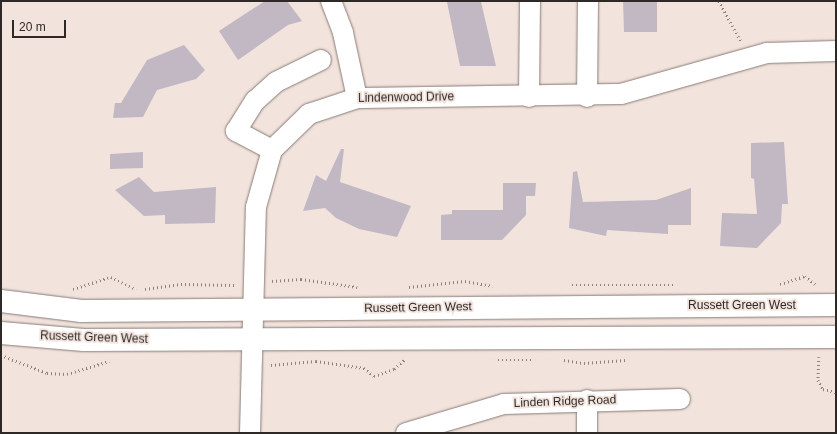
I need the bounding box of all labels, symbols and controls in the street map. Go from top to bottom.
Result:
scale bar [14,12,68,38]
text: 20 m [19,20,46,34]
street label: Lindenwood Drive [358,90,454,106]
street label: Russett Green West [688,299,796,313]
street label: Russett Green West [364,300,472,316]
street label: Russett Green West [40,329,148,347]
street label: Linden Ridge Road [513,393,617,411]

